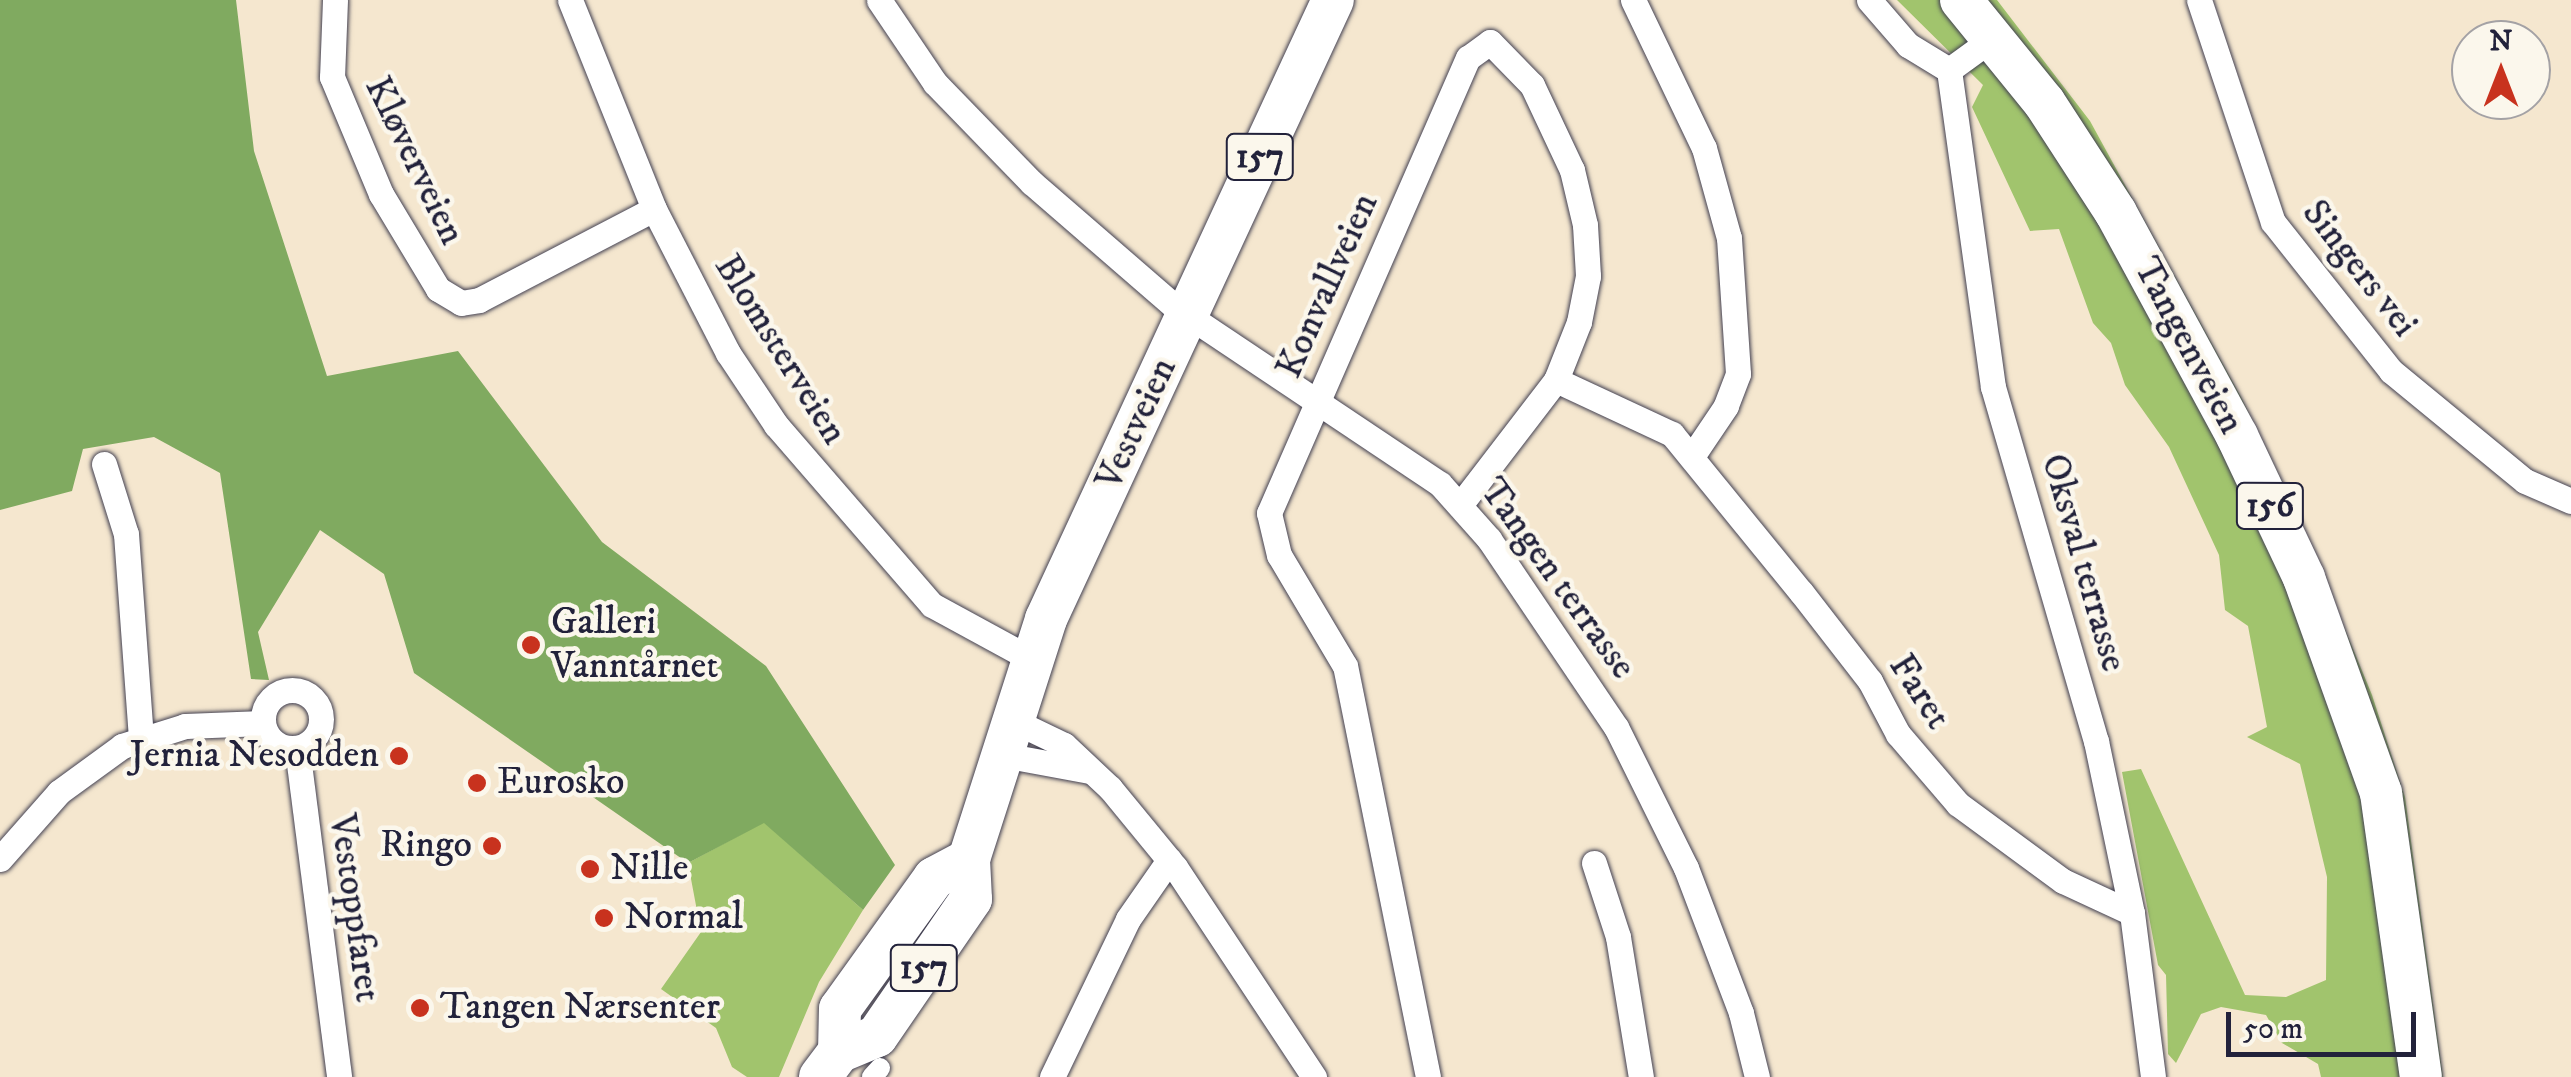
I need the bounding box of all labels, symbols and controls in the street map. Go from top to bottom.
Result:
north arrow [2451,20,2551,120]
text: N [2490,24,2512,59]
street label: Kløverveien [354,70,474,252]
road number: 157 [1225,127,1295,187]
street label: Konvallveien [1267,186,1389,386]
street label: Singers vei [2291,192,2427,346]
street label: Blomsterveien [704,247,856,453]
street label: Tangenveien [2123,250,2253,442]
street label: Vestveien [1087,351,1187,497]
street label: Oksval terrasse [2030,449,2136,677]
street label: Tangen terrasse [1469,470,1645,688]
road number: 156 [2235,476,2305,536]
place label: Galleri Vanntårnet [551,600,718,689]
marker: Galleri Vanntårnet [520,634,542,656]
street label: Faret [1878,646,1960,738]
place label: Jernia Nesodden [130,733,379,779]
marker: Jernia Nesodden [388,745,410,767]
place label: Eurosko [497,760,625,806]
marker: Eurosko [466,772,488,794]
street label: Vestoppfaret [318,811,390,1005]
place label: Ringo [380,823,472,869]
marker: Ringo [481,835,503,857]
place label: Nille [610,846,688,892]
marker: Nille [579,858,601,880]
place label: Normal [624,895,743,941]
marker: Normal [593,907,615,929]
road number: 157 [889,938,959,998]
place label: Tangen Nærsenter [440,985,720,1031]
scale bar [2231,992,2421,1054]
marker: Tangen Nærsenter [409,997,431,1019]
text: 50 m [2243,1011,2303,1048]

